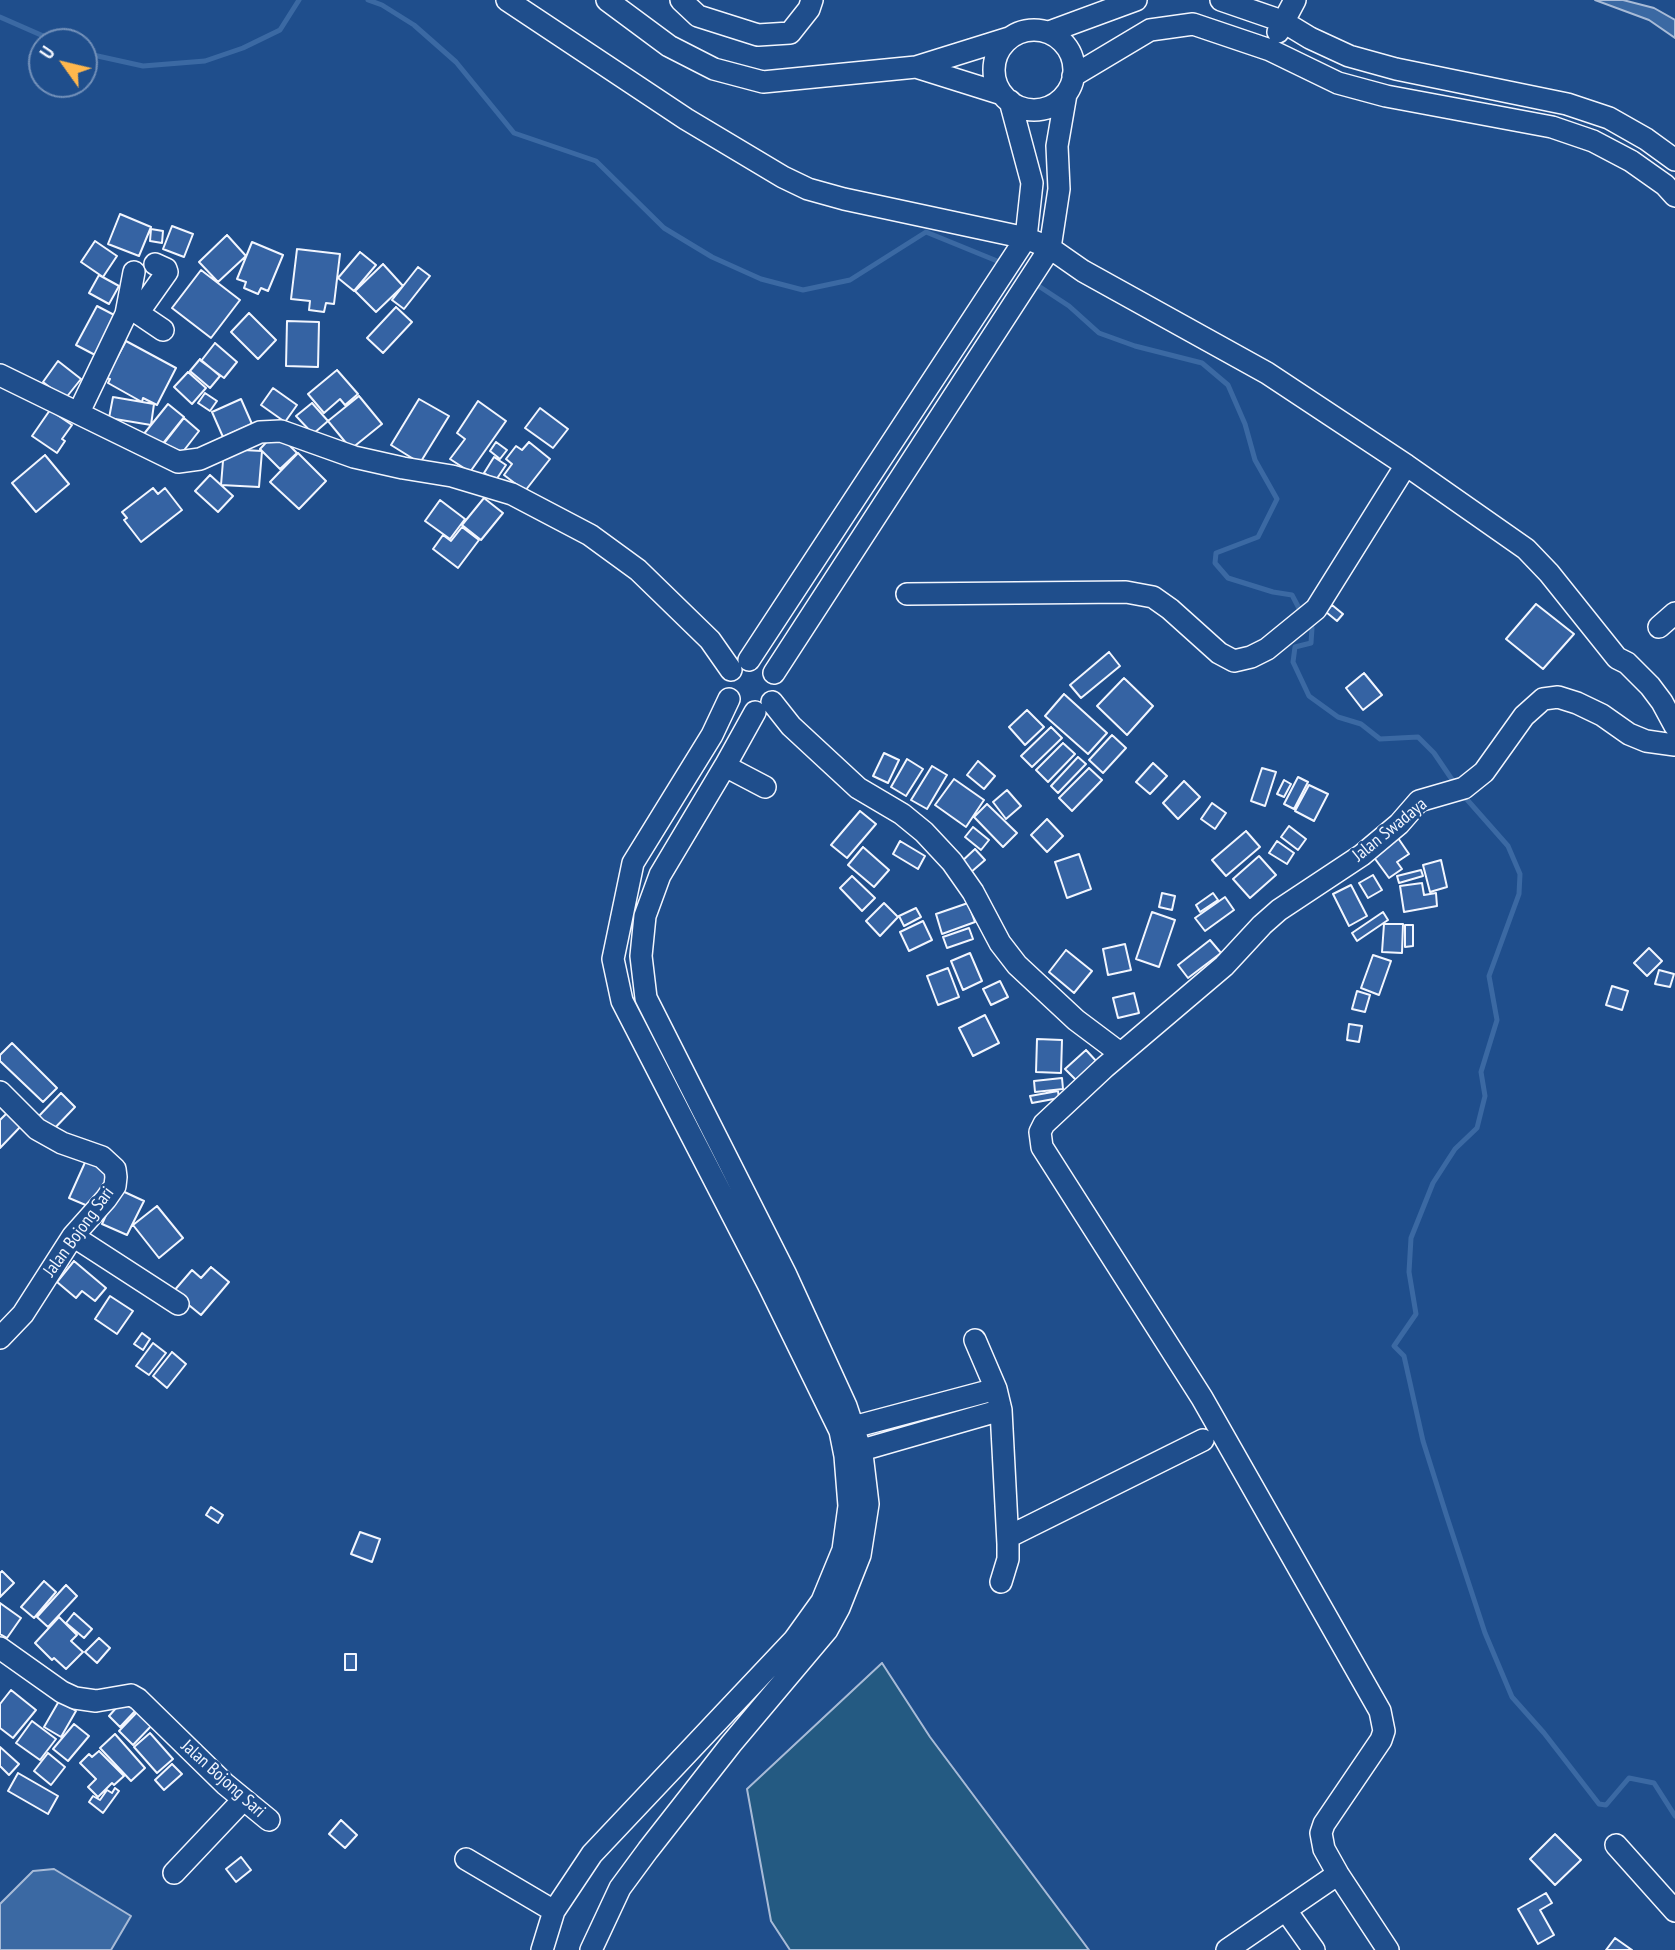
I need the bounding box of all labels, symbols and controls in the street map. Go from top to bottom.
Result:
north arrow [28,28,98,98]
text: U [35,42,60,63]
street label: Jalan Swadaya [1349,794,1431,866]
street label: Jalan Bojong Sari [39,1183,119,1281]
street label: Jalan Bojong Sari [176,1736,270,1822]

